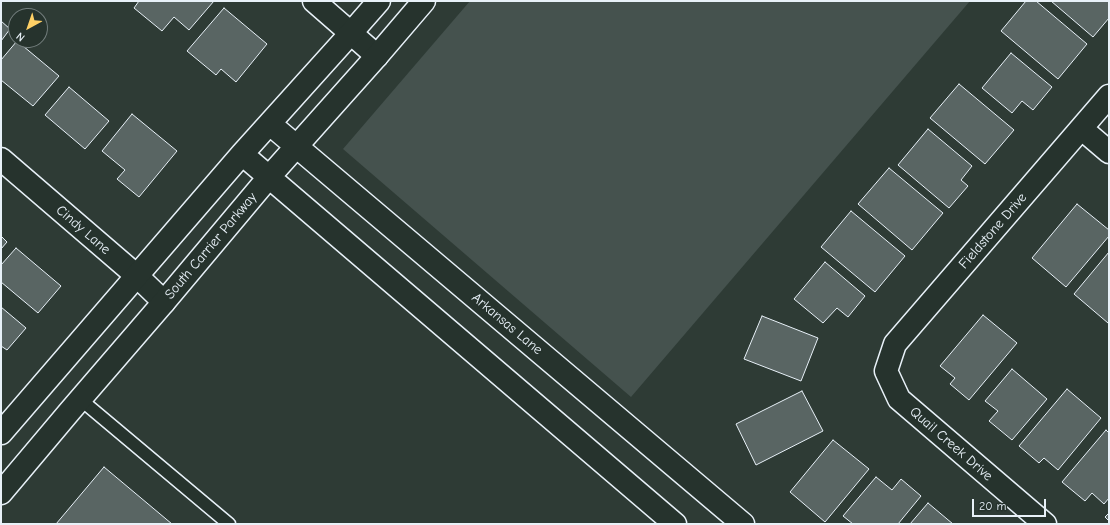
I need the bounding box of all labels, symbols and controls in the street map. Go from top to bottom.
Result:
north arrow [8,8,48,48]
text: N [14,30,28,44]
street label: South Carrier Parkway [161,189,261,303]
street label: Fieldstone Drive [955,190,1031,272]
street label: Cindy Lane [52,202,114,258]
street label: Arkansas Lane [468,289,546,359]
street label: Quail Creek Drive [906,403,996,485]
scale bar [974,491,1048,517]
text: 20 m [979,499,1007,513]

